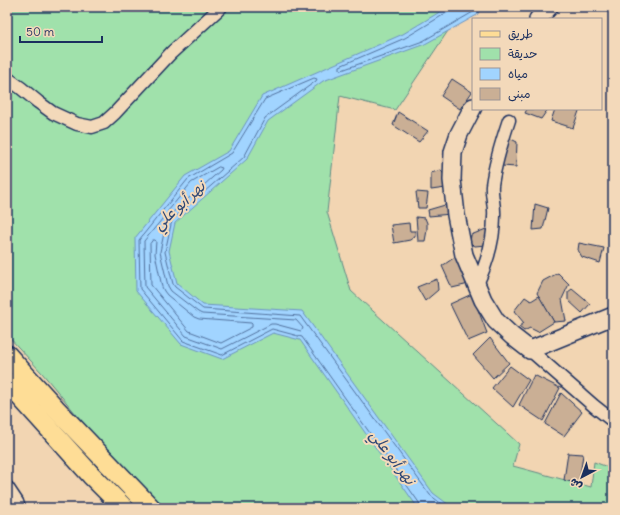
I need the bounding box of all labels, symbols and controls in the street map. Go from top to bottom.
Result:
scale bar [20,18,102,44]
legend [472,18,602,110]
text: 50 m [26,24,55,39]
text: طريق [508,26,533,41]
text: حديقة [508,46,537,61]
text: مياه [508,66,528,81]
text: مبنى [508,86,531,102]
water label: نهر أبو علي [149,175,213,236]
water label: نهر أبو علي [363,426,421,492]
north arrow [562,457,602,497]
text: ش [566,475,585,494]

